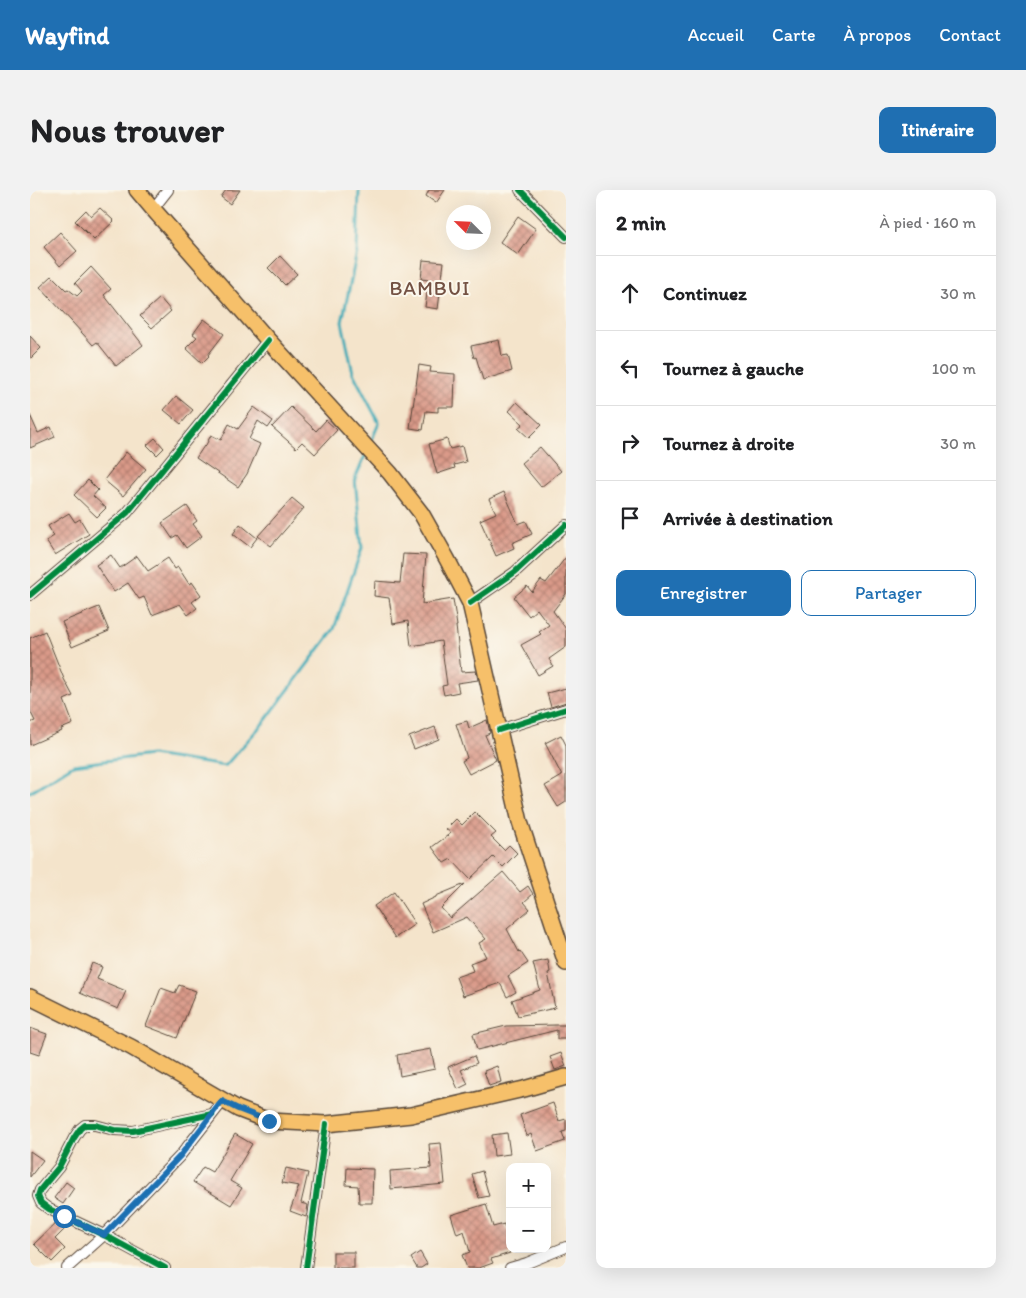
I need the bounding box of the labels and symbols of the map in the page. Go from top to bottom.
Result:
north arrow [446,205,491,250]
district label: BAMBUI [389,276,471,300]
route end [258,1110,281,1133]
route start [53,1205,76,1228]

